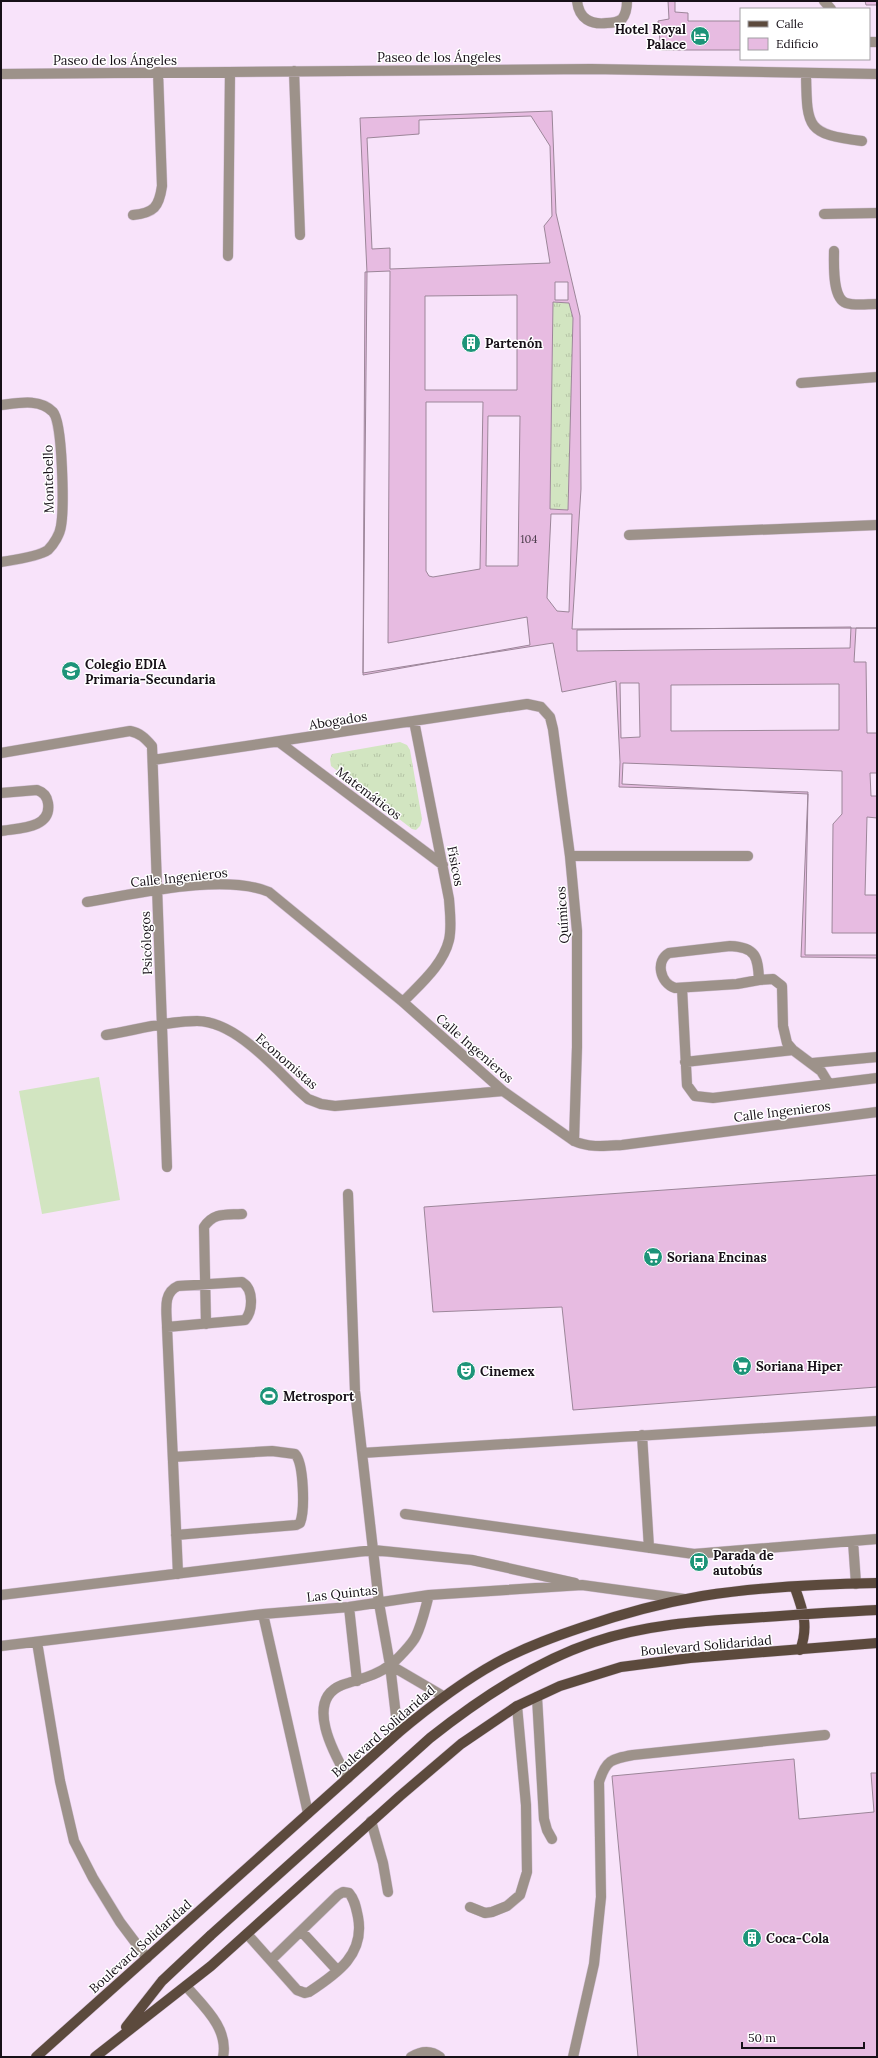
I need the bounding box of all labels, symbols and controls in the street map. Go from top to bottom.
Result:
legend [740,8,870,60]
text: Calle [776,16,804,31]
place label: Hotel Royal Palace [615,21,686,53]
hotel icon: Hotel Royal Palace [689,25,711,47]
text: Edificio [776,36,818,51]
street label: Paseo de los Ángeles [377,49,501,66]
street label: Paseo de los Ángeles [53,52,177,69]
building icon: Partenón [460,332,482,354]
place label: Partenón [485,335,543,352]
street label: Montebello [39,444,58,513]
house number: 104 [521,532,537,546]
place label: Colegio EDIA Primaria-Secundaria [85,656,216,688]
school or university icon: Colegio EDIA Primaria-Secundaria [60,660,82,682]
street label: Abogados [307,708,368,734]
street label: Matemáticos [332,763,405,824]
street label: Físicos [443,844,468,888]
street label: Calle Ingenieros [130,864,228,891]
street label: Químicos [552,886,573,944]
street label: Psicólogos [137,911,156,975]
street label: Calle Ingenieros [432,1010,517,1087]
street label: Economistas [252,1030,321,1093]
street label: Calle Ingenieros [733,1097,831,1126]
supermarket icon: Soriana Encinas [642,1246,664,1268]
place label: Soriana Encinas [667,1249,767,1266]
supermarket icon: Soriana Hiper [731,1355,753,1377]
place label: Soriana Hiper [756,1358,843,1375]
theatre icon: Cinemex [455,1360,477,1382]
place label: Cinemex [480,1363,535,1380]
sports icon: Metrosport [258,1385,280,1407]
place label: Metrosport [283,1388,355,1405]
place label: Parada de autobús [713,1547,774,1579]
bus stop icon: Parada de autobús [688,1551,710,1573]
street label: Las Quintas [306,1581,378,1606]
street label: Boulevard Solidaridad [640,1631,773,1660]
street label: Boulevard Solidaridad [328,1682,439,1781]
street label: Boulevard Solidaridad [86,1896,195,1997]
building icon: Coca-Cola [741,1927,763,1949]
place label: Coca-Cola [766,1930,829,1947]
scale bar [742,2024,864,2050]
text: 50 m [748,2030,776,2045]

